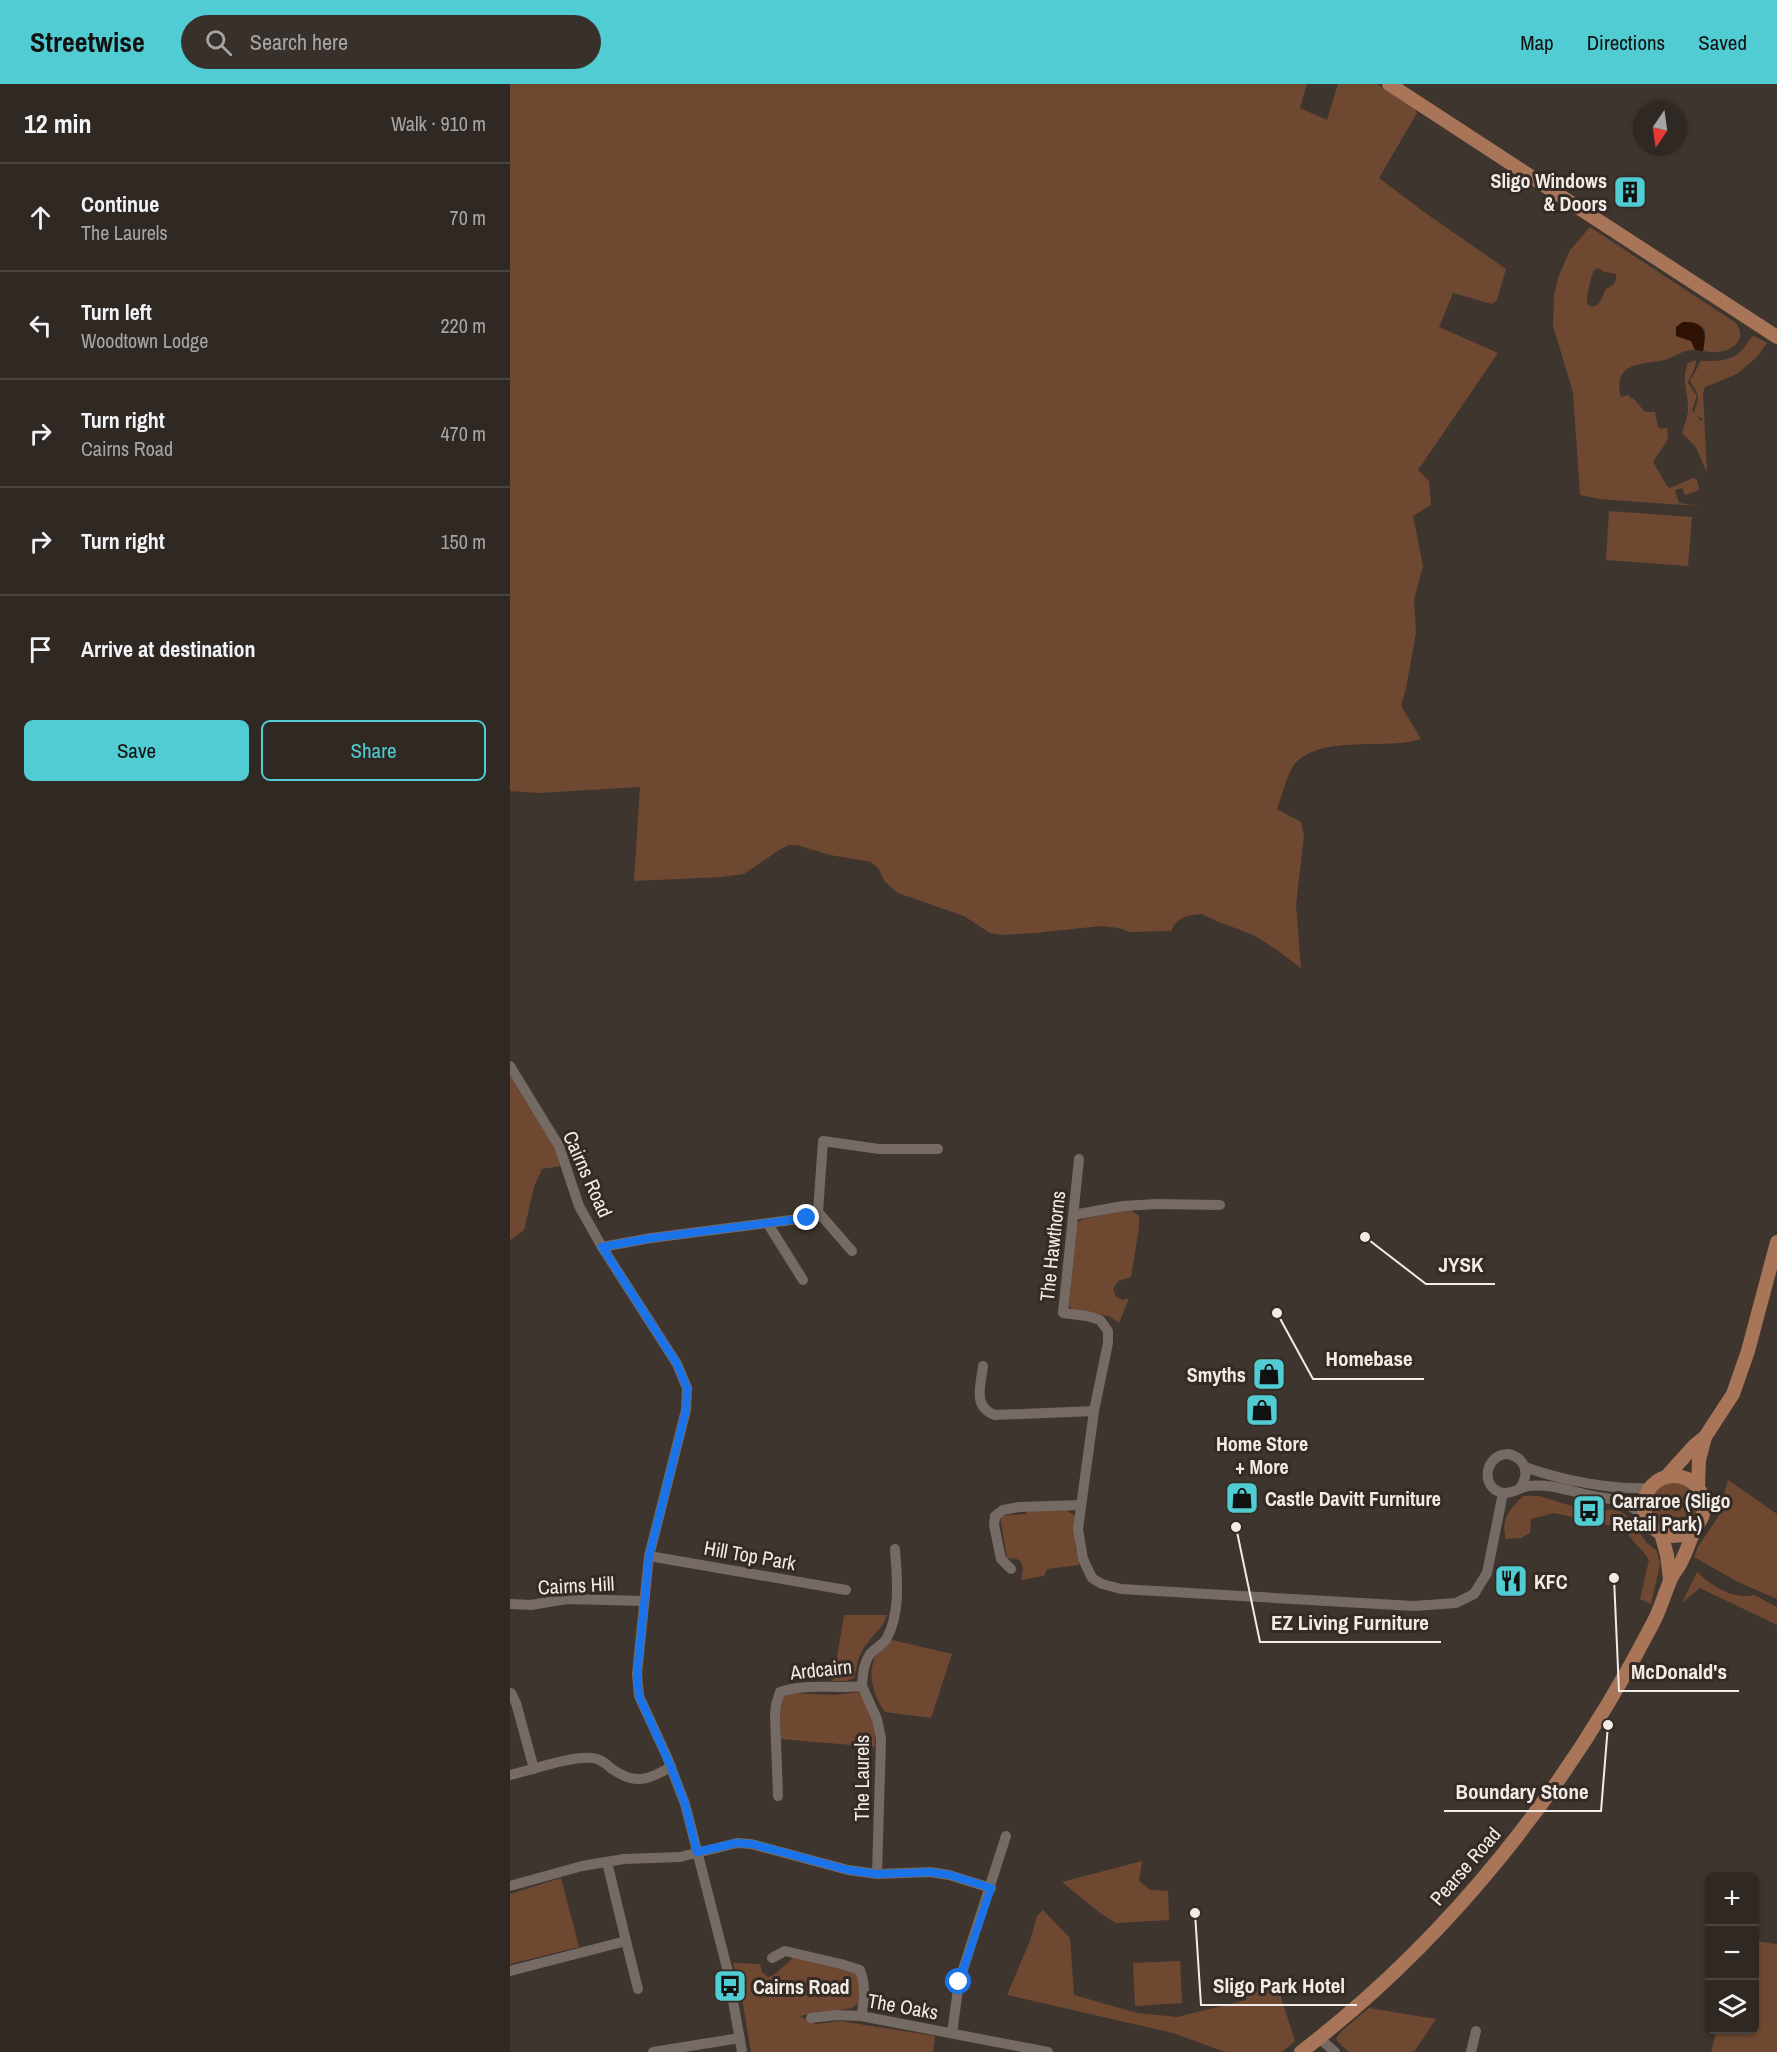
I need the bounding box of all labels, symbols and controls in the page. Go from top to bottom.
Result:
search box [181,15,601,69]
text: Streetwise [30,23,145,61]
icon: search [202,26,235,59]
text: Search here [250,27,348,57]
text: Map [1520,28,1554,57]
text: Directions [1587,28,1665,57]
text: Saved [1698,28,1747,57]
north arrow [1633,102,1687,156]
text: 12 min [24,106,92,141]
text: Walk · 910 m [391,110,486,137]
place label: Sligo Windows & Doors [1491,167,1607,217]
building icon: Sligo Windows & Doors [1612,174,1648,210]
text: Continue [81,189,159,219]
icon: ahead [24,201,57,234]
text: 70 m [450,204,486,231]
text: The Laurels [81,219,168,246]
text: Turn left [81,297,152,327]
icon: left [24,309,57,342]
text: 220 m [440,312,486,339]
text: Woodtown Lodge [81,327,208,354]
text: Turn right [81,405,165,435]
icon: right [24,417,57,450]
text: 470 m [440,420,486,447]
text: Cairns Road [81,435,173,462]
icon: right [24,525,57,558]
text: Turn right [81,526,165,556]
text: 150 m [440,528,486,555]
icon: arrive [24,633,57,666]
text: Arrive at destination [81,634,255,664]
button: Save [24,720,249,781]
button: Share [261,720,486,781]
street label: Cairns Road [557,1126,619,1222]
street label: The Hawthorns [1033,1189,1071,1303]
route end [793,1204,819,1230]
callout: JYSK [1426,1245,1495,1284]
text: JYSK [1439,1250,1484,1279]
callout: Homebase [1313,1340,1424,1379]
text: Homebase [1325,1344,1413,1373]
shop icon: Smyths [1251,1356,1287,1392]
place label: Smyths [1187,1361,1246,1388]
shop icon: Home Store + More [1244,1392,1280,1428]
place label: Home Store + More [1216,1430,1308,1480]
shop icon: Castle Davitt Furniture [1224,1480,1260,1516]
place label: Castle Davitt Furniture [1265,1485,1441,1512]
place label: Carraroe (Sligo Retail Park) [1612,1487,1730,1537]
bus stop icon: Carraroe (Sligo Retail Park) [1571,1493,1607,1529]
street label: Hill Top Park [702,1534,799,1576]
restaurant icon: KFC [1493,1563,1529,1599]
place label: KFC [1534,1568,1568,1595]
street label: Cairns Hill [537,1570,615,1600]
callout: EZ Living Furniture [1260,1603,1441,1642]
text: EZ Living Furniture [1271,1608,1429,1637]
street label: Ardcairn [788,1652,853,1686]
callout: McDonald's [1619,1652,1739,1691]
text: McDonald's [1631,1657,1727,1686]
street label: The Laurels [848,1735,875,1821]
callout: Boundary Stone [1444,1772,1601,1811]
text: Boundary Stone [1456,1777,1589,1806]
street label: Pearse Road [1423,1821,1507,1911]
map controls [1705,1872,1759,2034]
button: + [1705,1872,1759,1926]
button: − [1705,1926,1759,1980]
callout: Sligo Park Hotel [1201,1966,1357,2005]
bus stop icon: Cairns Road [712,1968,748,2004]
route start [945,1968,971,1994]
text: Sligo Park Hotel [1213,1971,1345,2000]
place label: Cairns Road [753,1973,850,2000]
button: layers [1705,1980,1759,2034]
street label: The Oaks [866,1987,940,2025]

